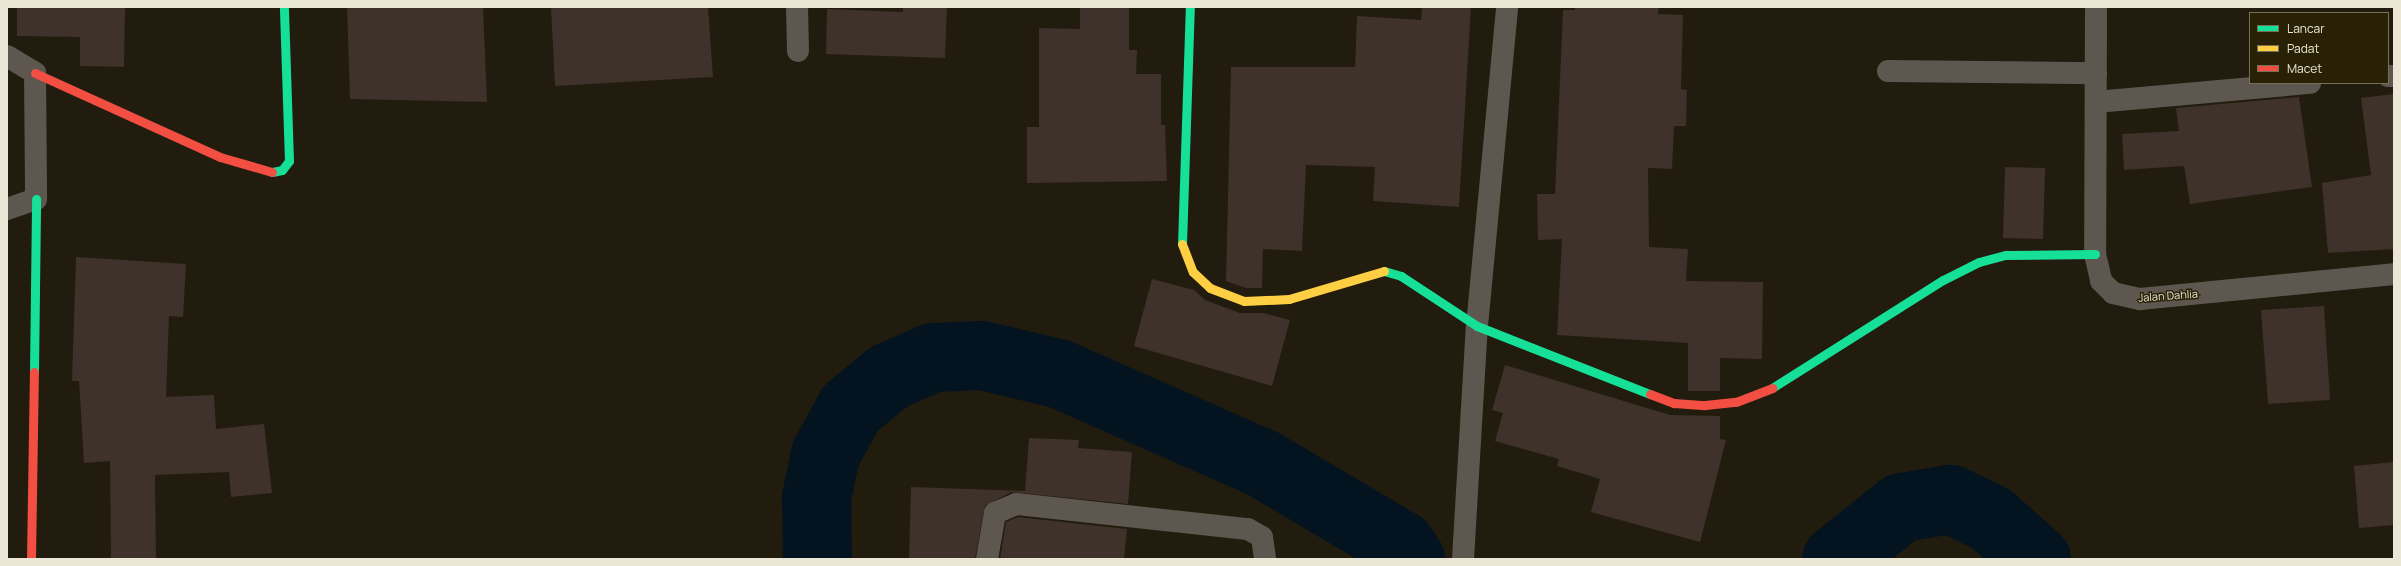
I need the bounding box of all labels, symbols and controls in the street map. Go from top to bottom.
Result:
legend [2249,12,2389,84]
text: Lancar [2287,20,2324,37]
text: Padat [2287,40,2319,57]
text: Macet [2287,60,2322,77]
street label: Jalan Dahlia [2138,287,2198,305]

